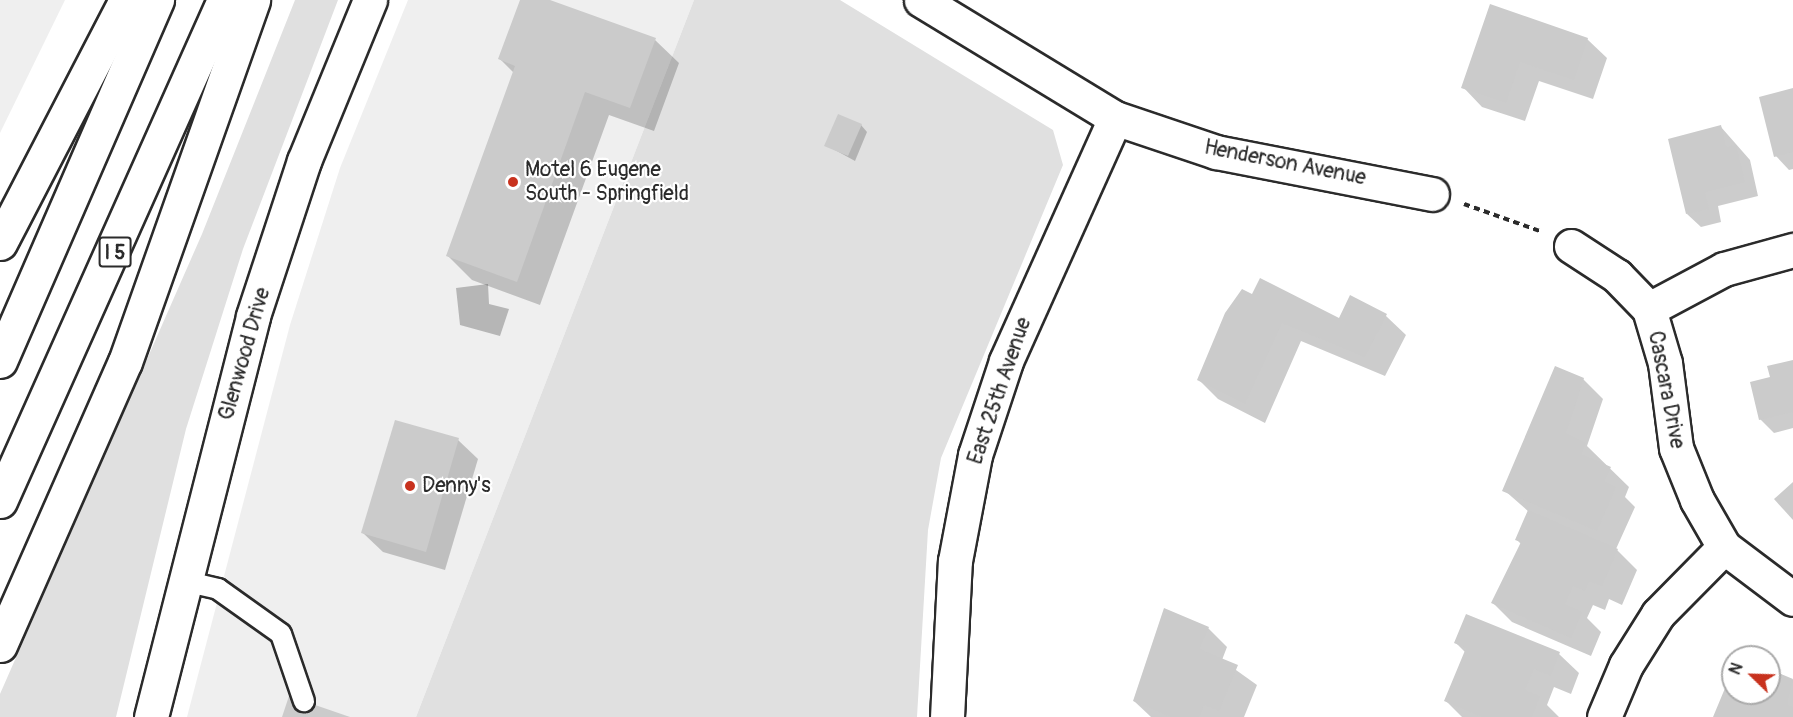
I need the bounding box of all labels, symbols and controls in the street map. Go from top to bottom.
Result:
street label: Henderson Avenue [1202,135,1368,191]
place label: Motel 6 Eugene South - Springfield [525,157,689,207]
marker: Motel 6 Eugene South - Springfield [506,175,520,189]
road number: I 5 [98,235,132,269]
street label: Glenwood Drive [214,285,276,423]
street label: East 25th Avenue [963,314,1037,468]
street label: Cascara Drive [1642,329,1690,451]
place label: Denny's [422,473,491,499]
marker: Denny's [403,479,417,493]
north arrow [1721,645,1781,705]
text: N [1725,660,1748,678]

